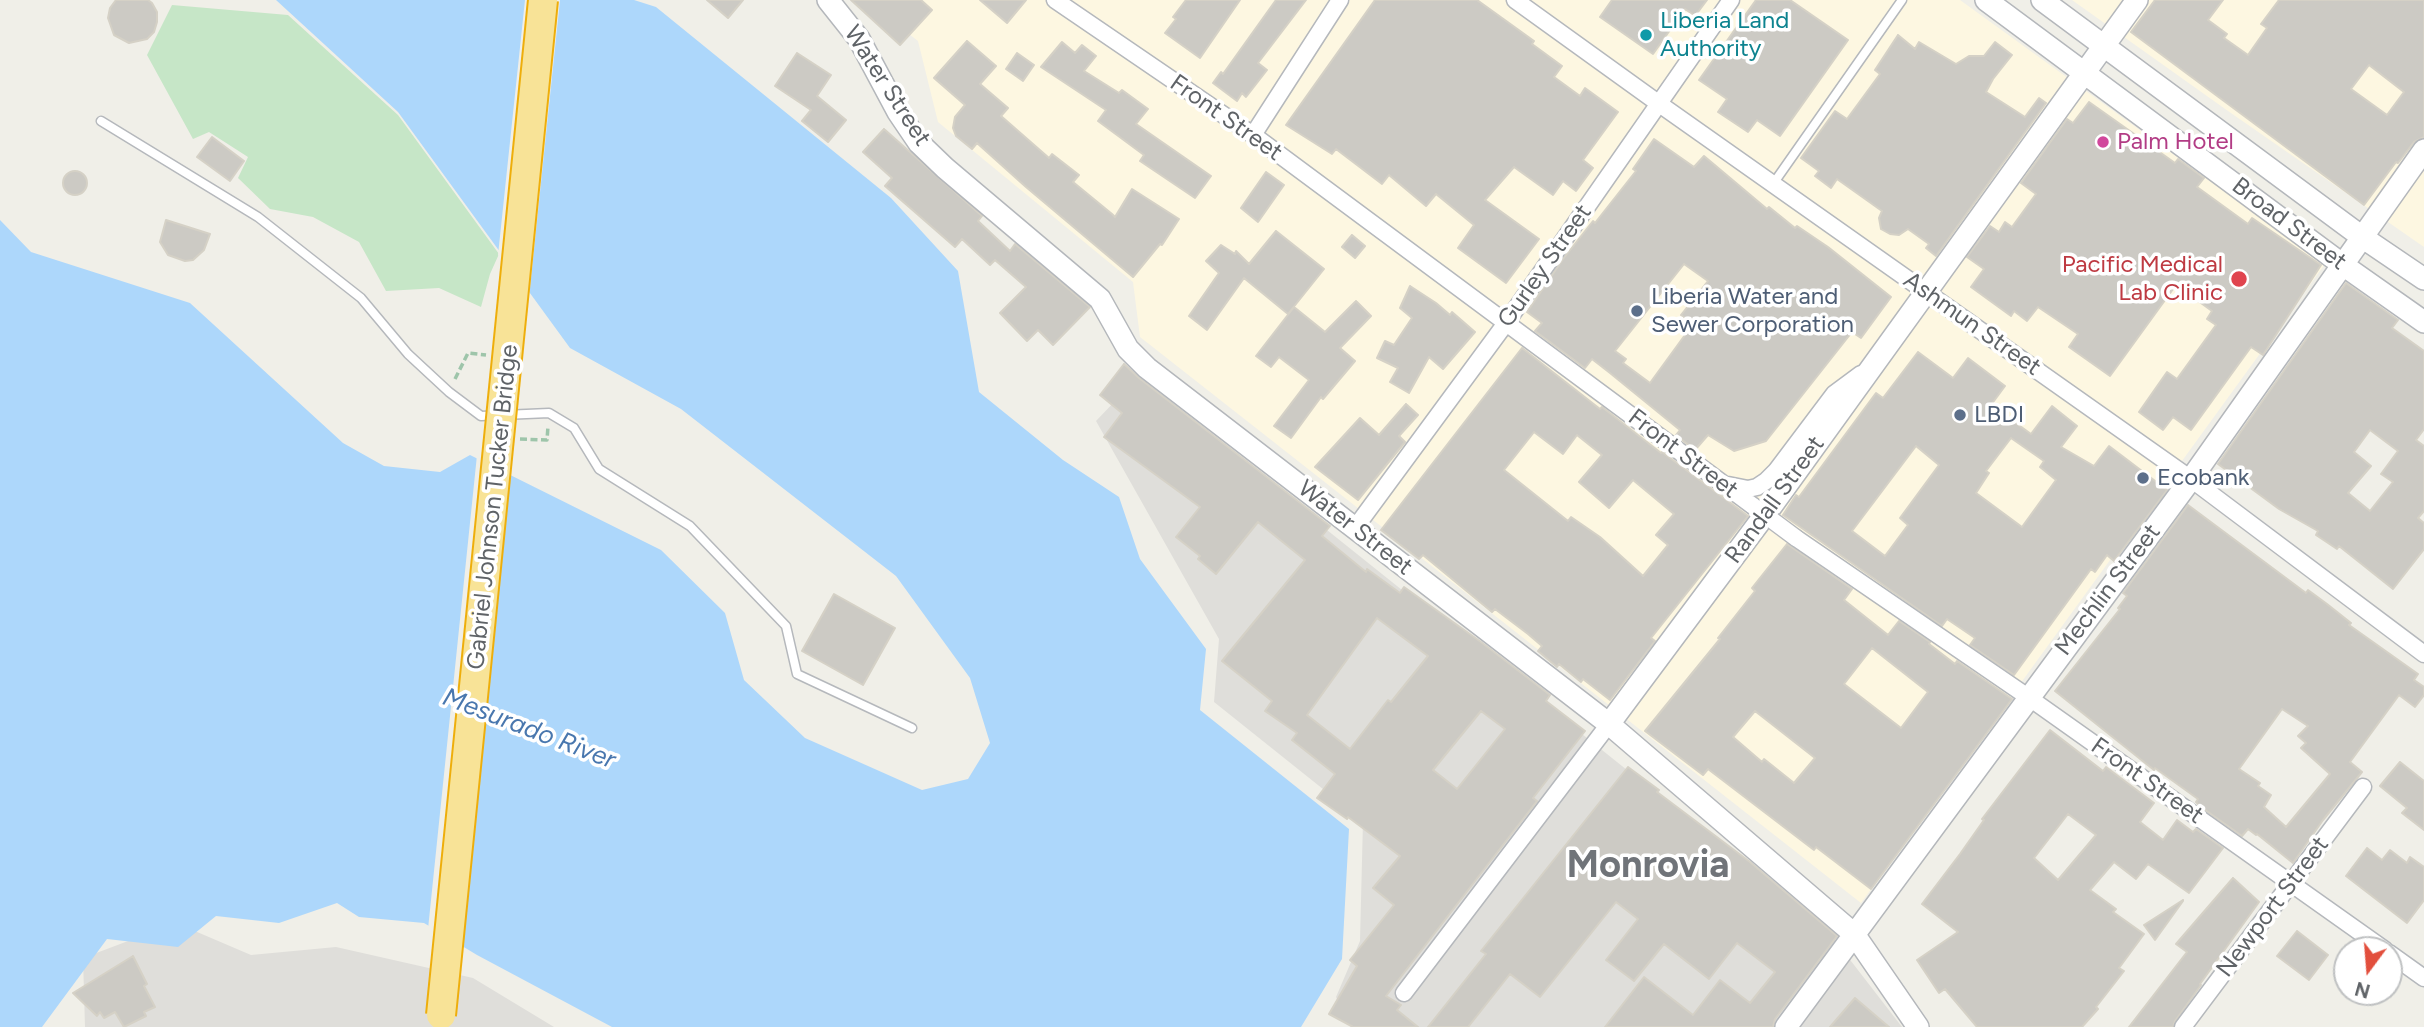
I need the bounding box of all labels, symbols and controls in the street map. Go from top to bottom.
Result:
place label: Liberia Land Authority [1660,7,1789,63]
street label: Water Street [837,20,937,152]
marker: Liberia Land Authority [1638,27,1654,43]
street label: Front Street [1164,69,1288,167]
place label: Palm Hotel [2117,128,2234,156]
marker: Palm Hotel [2095,134,2111,150]
street label: Broad Street [2226,172,2352,276]
street label: Gurley Street [1492,199,1598,333]
place label: Pacific Medical Lab Clinic [2062,251,2223,307]
street label: Ashmun Street [1898,266,2046,382]
marker: Pacific Medical Lab Clinic [2229,269,2249,289]
place label: Liberia Water and Sewer Corporation [1651,283,1854,339]
marker: Liberia Water and Sewer Corporation [1629,303,1645,319]
street label: Gabriel Johnson Tucker Bridge [462,343,524,671]
place label: LBDI [1974,401,2024,429]
street label: Front Street [1622,403,1744,505]
marker: LBDI [1952,407,1968,423]
street label: Randall Street [1719,431,1831,569]
place label: Ecobank [2157,464,2249,492]
marker: Ecobank [2135,470,2151,486]
street label: Water Street [1292,474,1418,582]
street label: Mechlin Street [2049,519,2167,661]
water label: Mesurado River [438,682,620,776]
street label: Front Street [2085,732,2209,830]
street label: Newport Street [2211,831,2335,983]
district label: Monrovia [1566,843,1730,889]
north arrow [2333,936,2403,1006]
text: N [2352,977,2373,1003]

